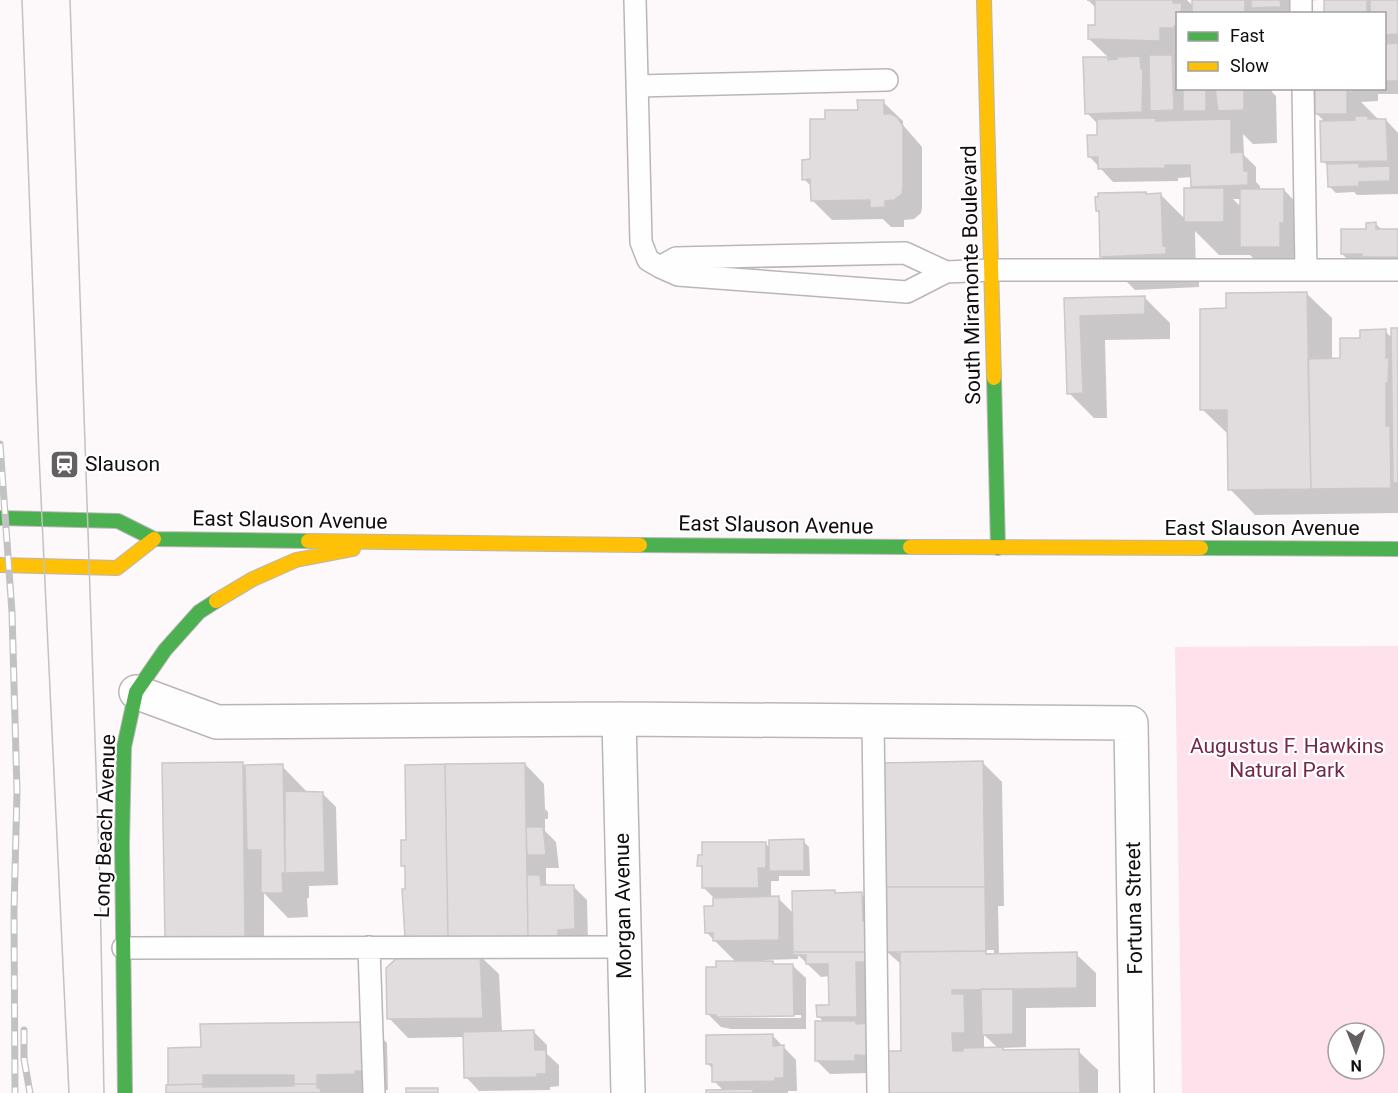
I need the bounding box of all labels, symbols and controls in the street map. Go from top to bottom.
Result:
legend [1176,12,1386,90]
text: Fast [1230,25,1265,46]
text: Slow [1230,55,1269,76]
street label: South Miramonte Boulevard [957,145,985,405]
station icon: Slauson [48,448,80,480]
place label: Slauson [85,452,160,476]
street label: East Slauson Avenue [192,506,388,534]
street label: East Slauson Avenue [678,511,874,539]
street label: East Slauson Avenue [1164,516,1360,540]
street label: Long Beach Avenue [90,734,120,918]
park label: Augustus F. Hawkins Natural Park [1190,734,1384,782]
street label: Morgan Avenue [610,833,636,979]
street label: Fortuna Street [1121,841,1147,975]
north arrow [1326,1021,1386,1081]
text: N [1350,1056,1362,1075]

